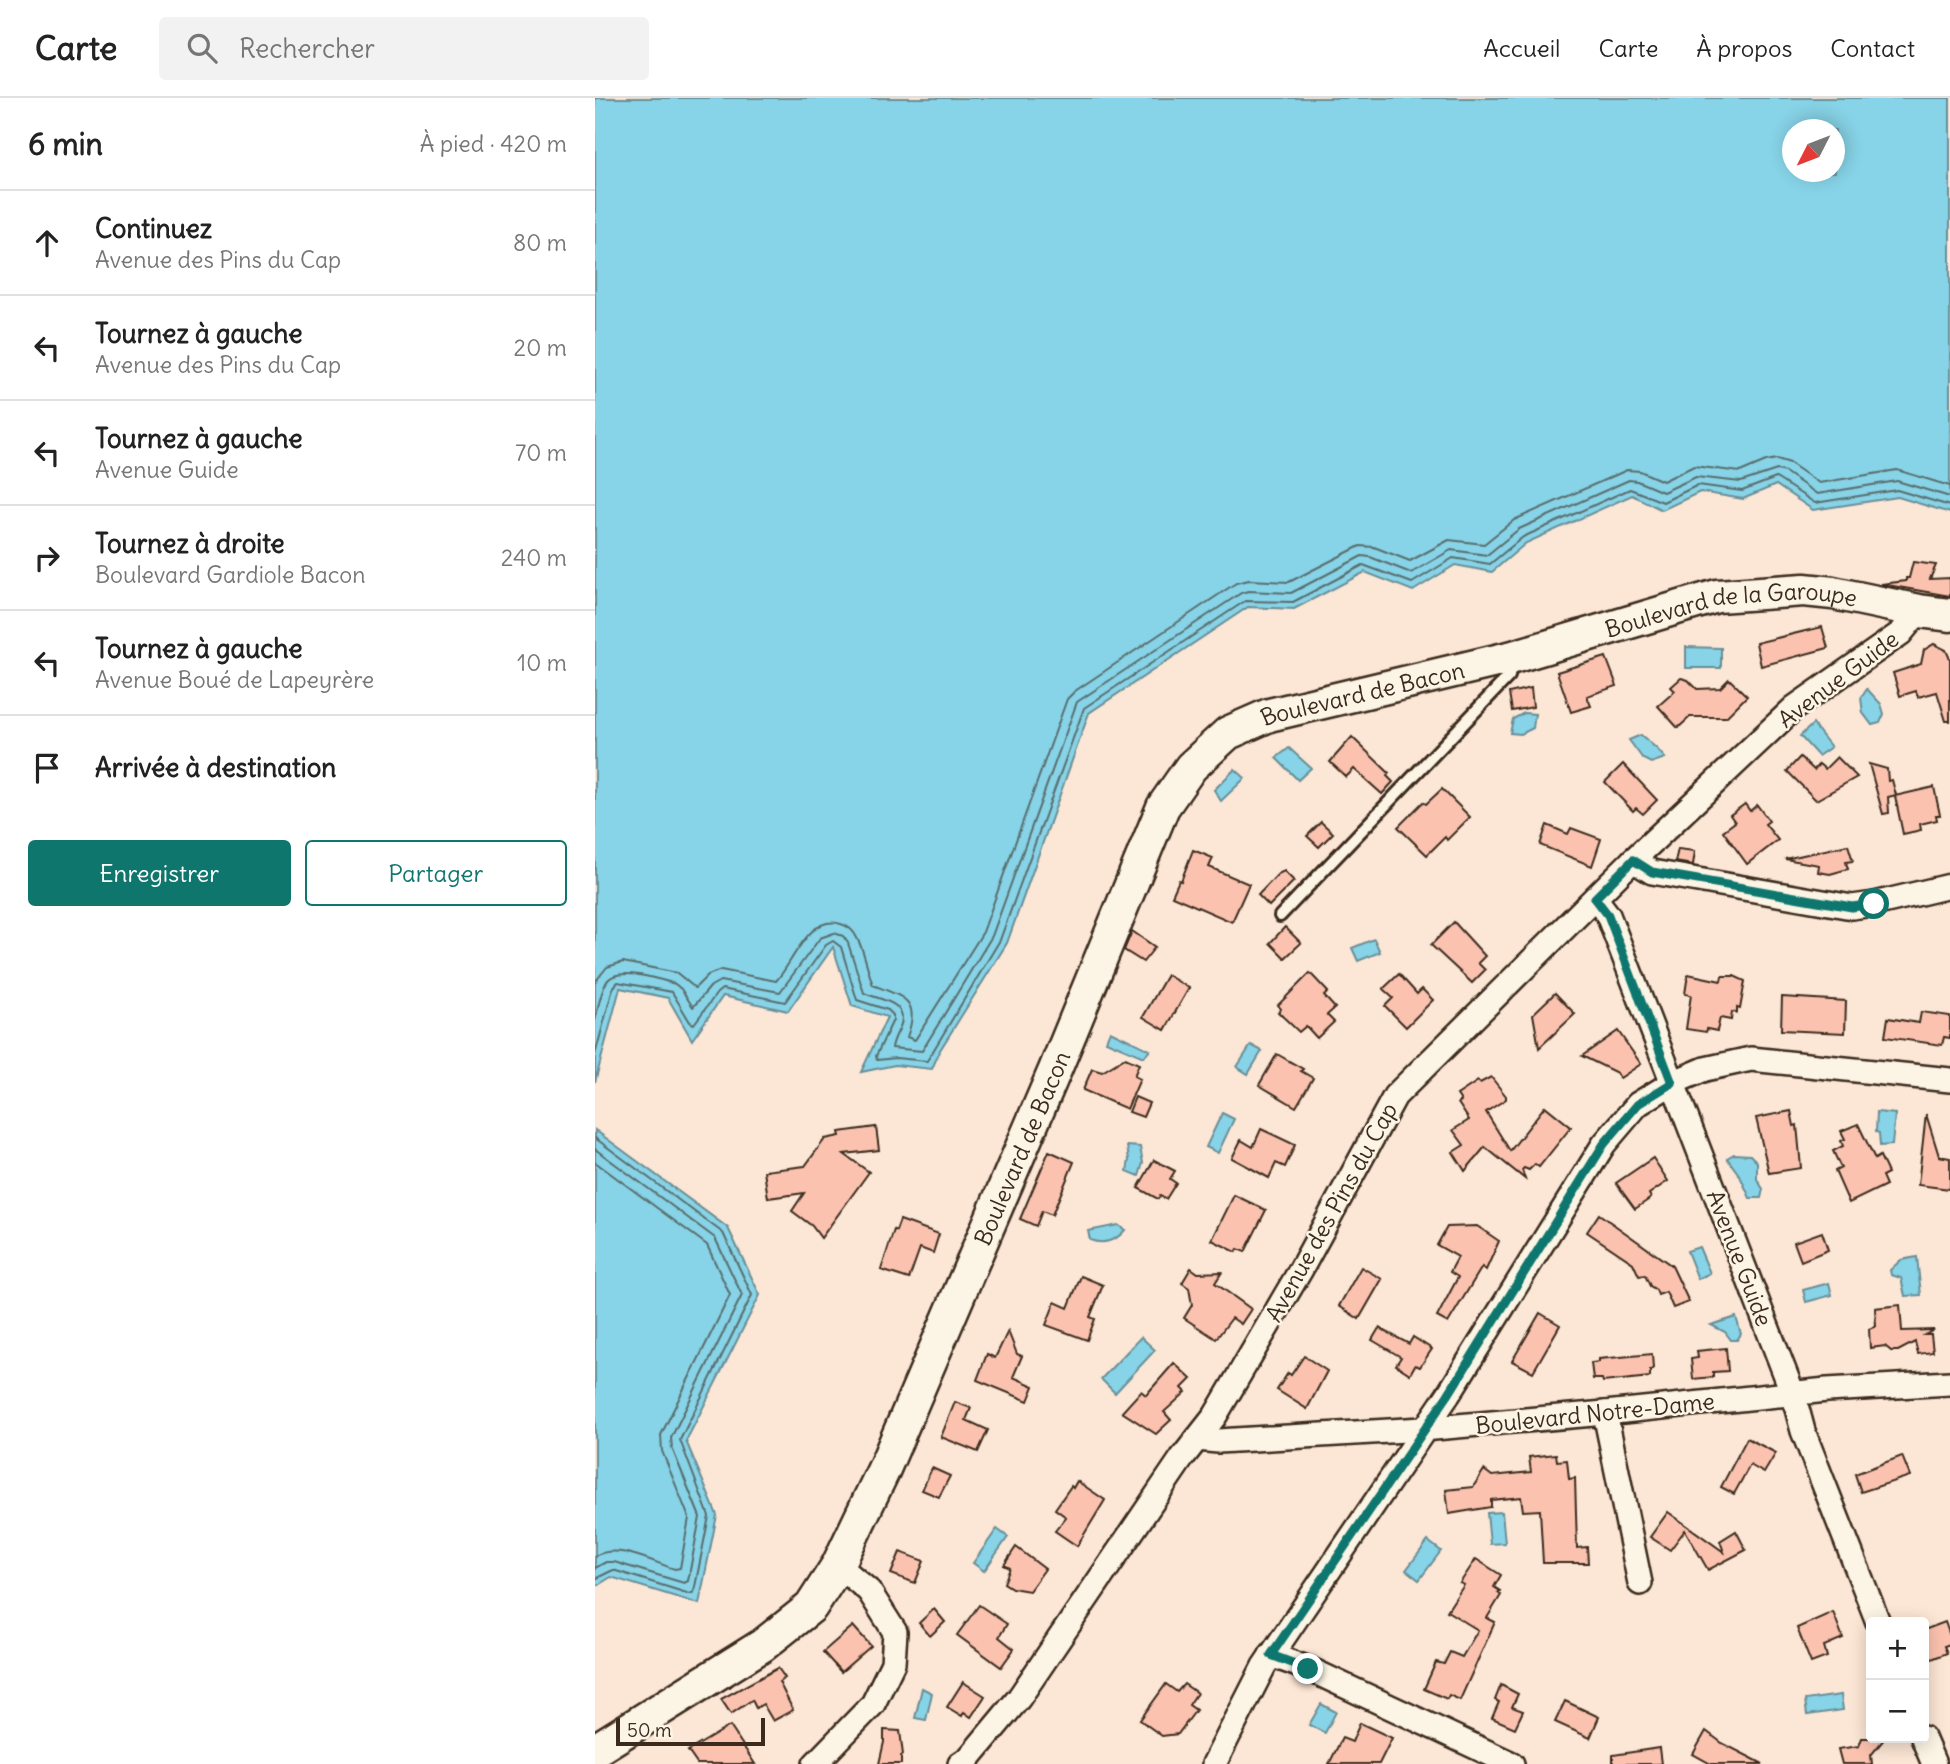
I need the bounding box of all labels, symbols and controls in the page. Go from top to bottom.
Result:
search box [159,17,649,80]
text: Carte [35,27,117,69]
icon: search [183,29,221,67]
text: Rechercher [239,32,375,65]
text: Accueil [1483,33,1560,63]
text: Carte [1598,33,1658,63]
text: À propos [1696,33,1792,63]
text: Contact [1830,33,1915,63]
north arrow [1782,119,1845,182]
text: 6 min [28,125,103,163]
text: À pied · 420 m [420,129,567,158]
text: Continuez [95,212,212,245]
icon: ahead [28,224,66,262]
text: 80 m [513,228,567,257]
text: Avenue des Pins du Cap [95,245,341,274]
text: Tournez à gauche [95,317,303,350]
icon: left [28,329,66,367]
text: 20 m [514,333,567,362]
text: Avenue des Pins du Cap [95,350,341,379]
text: Tournez à gauche [95,422,303,455]
icon: left [28,434,66,472]
text: 70 m [515,438,567,467]
text: Avenue Guide [95,455,239,484]
text: Tournez à droite [95,527,285,560]
icon: right [28,539,66,577]
text: 240 m [501,543,567,572]
text: Boulevard Gardiole Bacon [95,560,366,589]
street label: Boulevard de la Garoupe [1601,575,1860,643]
street label: Avenue Guide [1772,624,1904,734]
text: Tournez à gauche [95,632,303,665]
icon: left [28,644,66,682]
text: 10 m [517,648,567,677]
street label: Boulevard de Bacon [1256,655,1467,732]
text: Avenue Boué de Lapeyrère [95,665,374,694]
icon: arrive [28,749,66,787]
text: Arrivée à destination [95,751,336,784]
button: Enregistrer [28,840,291,906]
button: Partager [305,840,567,906]
route start [1858,888,1889,919]
street label: Boulevard de Bacon [967,1046,1076,1250]
street label: Avenue des Pins du Cap [1259,1097,1403,1327]
street label: Avenue Guide [1701,1186,1779,1330]
street label: Boulevard Notre-Dame [1474,1386,1716,1440]
map controls [1866,1617,1929,1743]
button: + [1866,1617,1929,1680]
route end [1292,1653,1323,1684]
button: − [1866,1680,1929,1743]
scale bar [616,1715,765,1747]
text: 50 m [627,1718,672,1742]

